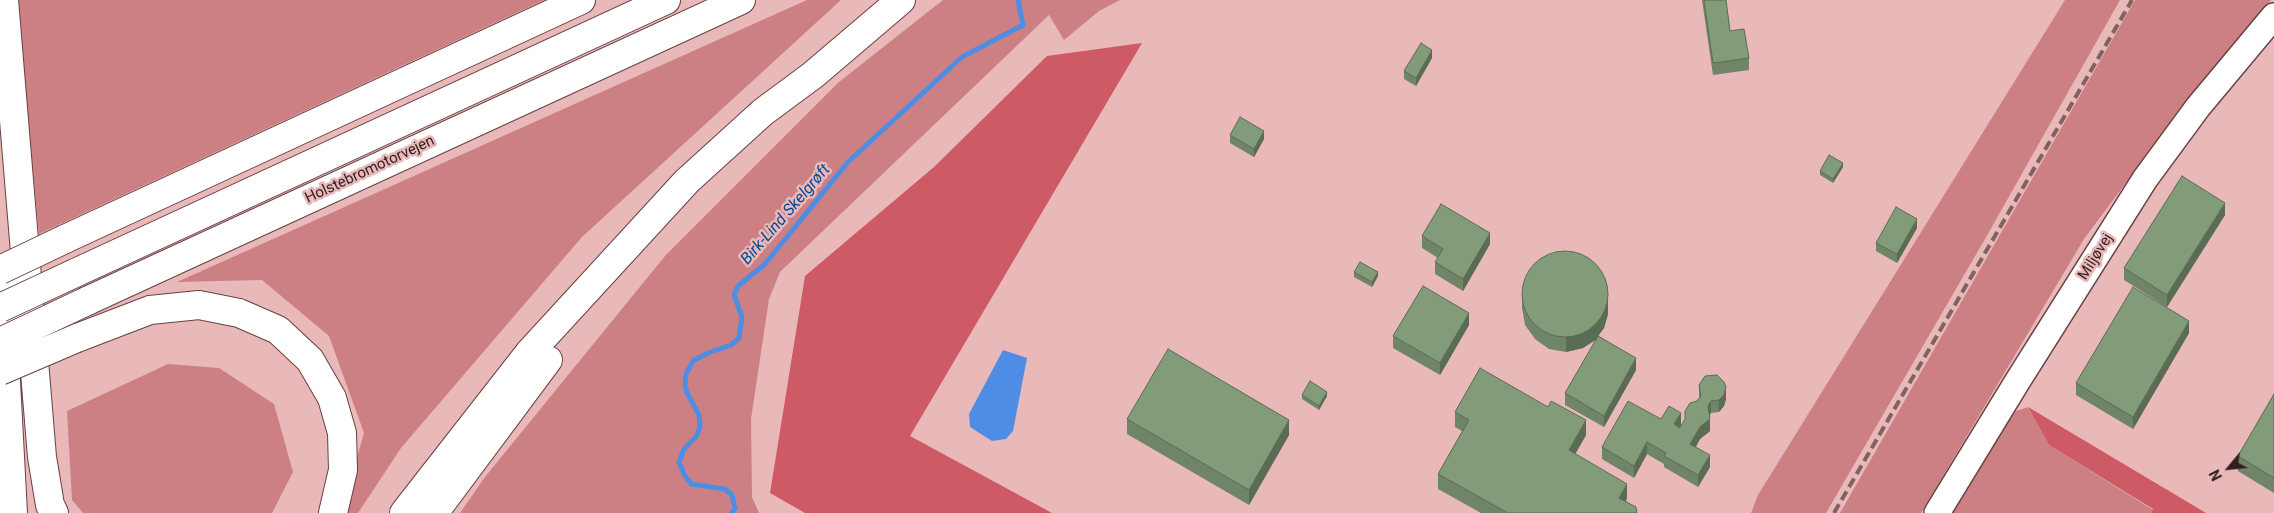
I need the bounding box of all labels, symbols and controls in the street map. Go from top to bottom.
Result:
street label: Holstebromotorvejen [302,132,438,208]
water label: Birk-Lind Skelgrøft [737,161,835,269]
street label: Miljøvej [2075,231,2117,283]
north arrow [2204,443,2254,493]
text: N [2206,467,2225,483]

